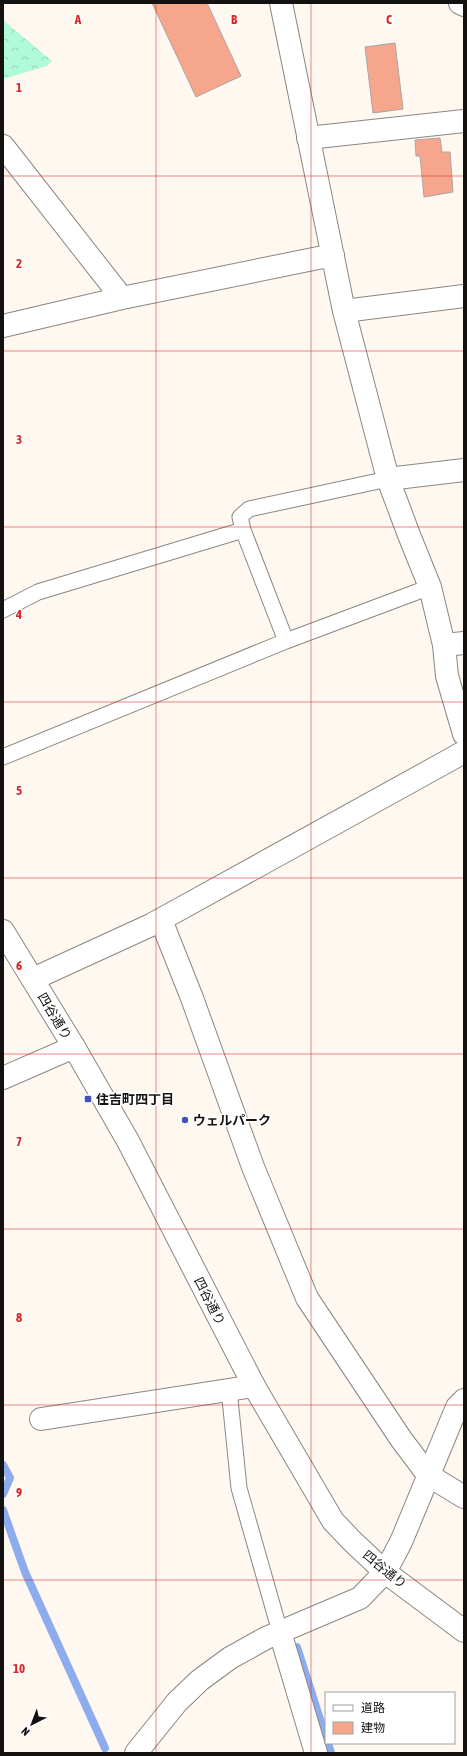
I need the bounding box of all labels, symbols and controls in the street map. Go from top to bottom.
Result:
text: A [74,12,82,27]
text: B [231,12,238,27]
text: C [386,12,392,27]
text: 1 [16,80,22,95]
text: 2 [16,256,22,271]
text: 3 [16,432,22,447]
text: 4 [15,607,22,622]
text: 5 [16,783,22,798]
text: 6 [16,958,22,973]
street label: 四谷通り [35,990,74,1042]
place label: 住吉町四丁目 [96,1092,174,1107]
marker: 住吉町四丁目 [83,1094,93,1104]
place label: ウェルパーク [193,1113,271,1128]
marker: ウェルパーク [180,1115,190,1125]
text: 7 [16,1134,22,1149]
street label: 四谷通り [191,1275,228,1328]
text: 8 [16,1310,22,1325]
text: 9 [16,1485,22,1500]
street label: 四谷通り [360,1547,410,1592]
text: 10 [13,1661,25,1676]
legend [325,1692,455,1744]
text: 道路 [361,1701,385,1715]
north arrow [12,1704,52,1744]
text: 建物 [361,1721,385,1735]
text: N [19,1725,32,1738]

